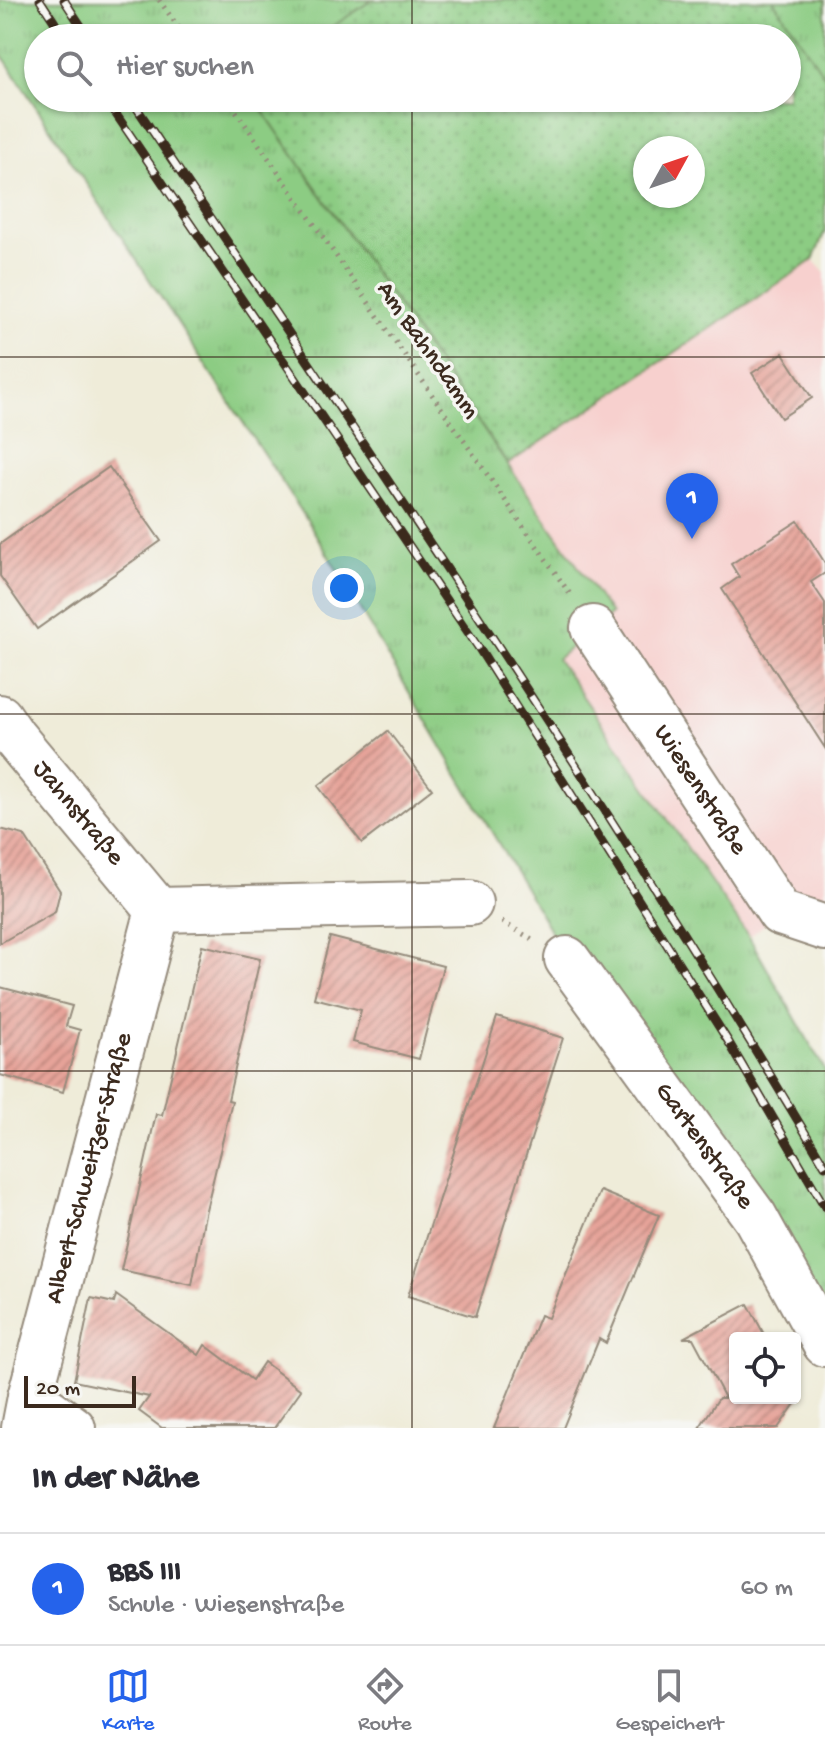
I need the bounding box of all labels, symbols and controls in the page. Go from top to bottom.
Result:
search box [24,24,801,112]
icon: search [52,46,96,90]
text: Hier suchen [116,51,254,86]
north arrow [633,136,705,208]
street label: Am Bahndamm [368,276,486,426]
pin: 1 [666,473,718,539]
your location [324,568,364,608]
street label: Wiesenstraße [645,719,754,862]
street label: Jahnstraße [25,755,131,873]
street label: Albert-Schweitzer-Straße [40,1029,141,1307]
street label: Gartenstraße [647,1077,761,1217]
map controls [729,1332,801,1404]
button: locate [729,1332,801,1404]
scale bar [24,1372,136,1408]
text: 20 m [36,1377,80,1403]
text: In der Nähe [32,1460,199,1500]
text: BBS III [108,1556,181,1591]
text: 1 [53,1574,63,1605]
text: 60 m [740,1574,793,1605]
text: Schule · Wiesenstraße [108,1591,344,1622]
tab: Karte [102,1664,154,1738]
tab: Route [358,1664,412,1738]
tab: Gespeichert [615,1664,723,1738]

